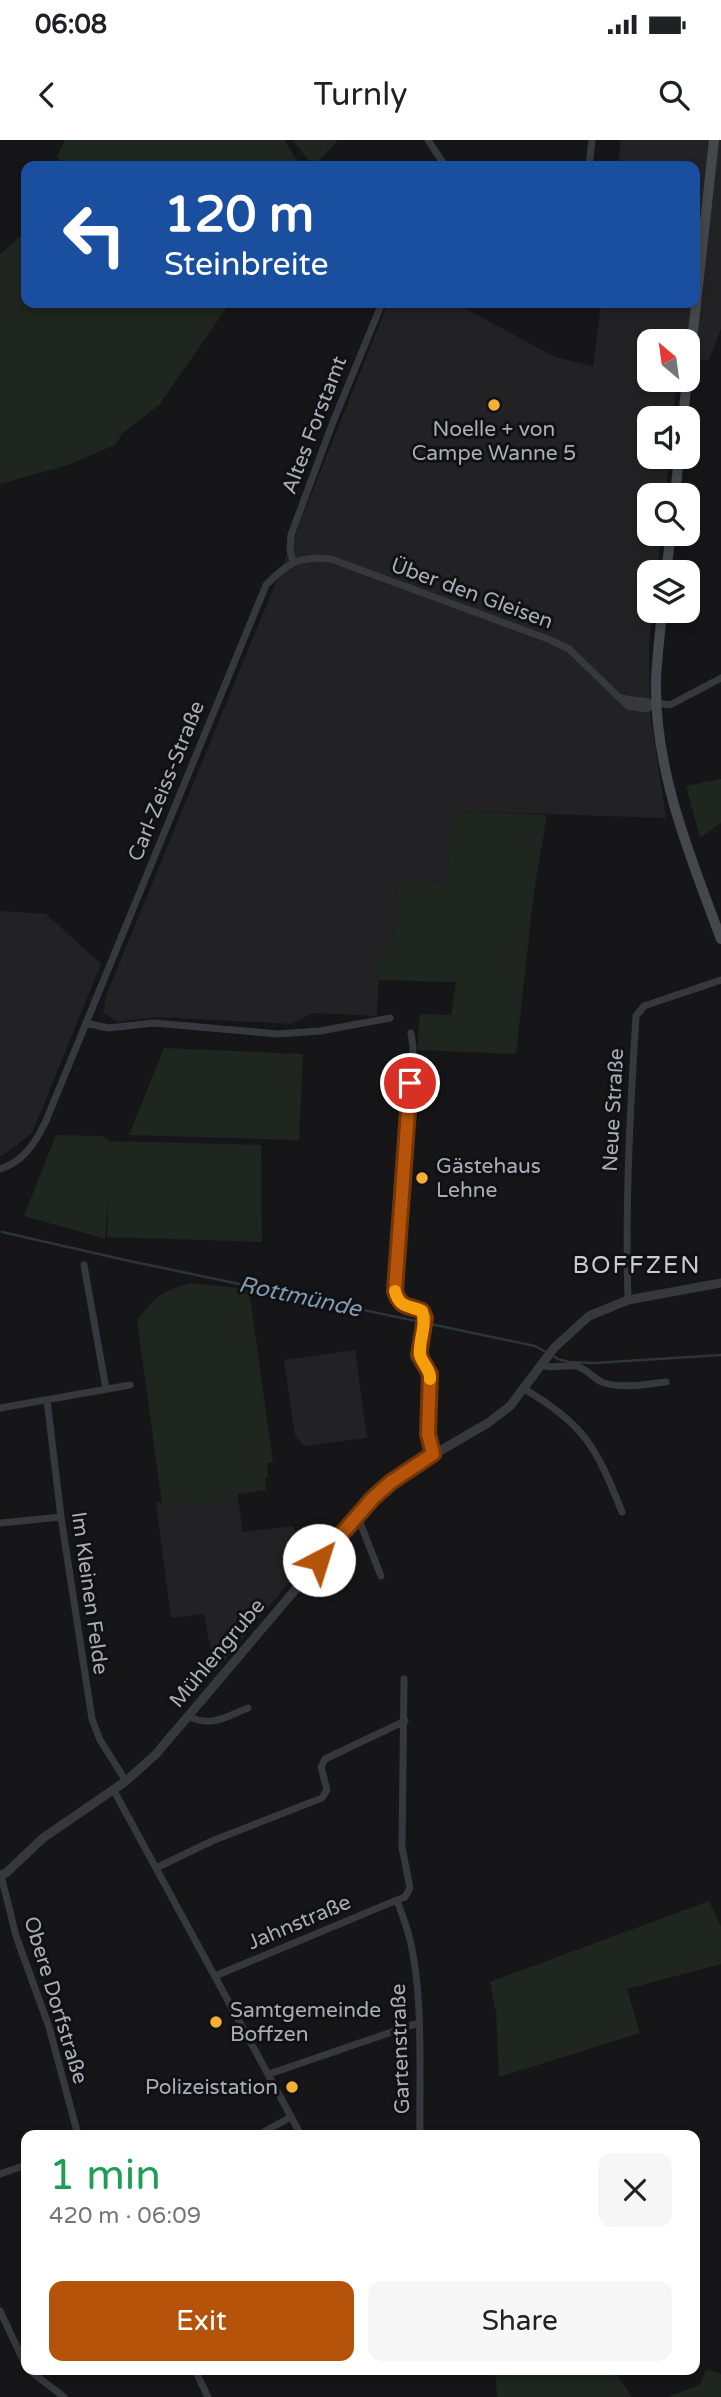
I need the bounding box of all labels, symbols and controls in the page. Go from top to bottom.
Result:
text: 06:08 [35,9,107,40]
icon: back [28,76,66,114]
text: Turnly [314,76,407,114]
icon: search [655,76,693,114]
text: 120 m [164,186,314,245]
icon: left [49,189,140,280]
text: Steinbreite [164,246,329,284]
north arrow [637,329,700,392]
map controls [637,329,700,623]
street label: Altes Forstamt [277,353,352,498]
marker: Noelle + von Campe Wanne 5 [486,397,502,413]
button: sound [637,406,700,469]
place label: Noelle + von Campe Wanne 5 [412,417,576,466]
button: search [637,483,700,546]
street label: Über den Gleisen [387,553,556,634]
button: layers [637,560,700,623]
street label: Carl-Zeiss-Straße [123,697,210,865]
street label: Neue Straße [598,1048,629,1172]
pin [380,1053,440,1113]
icon: arrive [391,1064,429,1102]
place label: Gästehaus Lehne [436,1154,541,1203]
marker: Gästehaus Lehne [414,1170,430,1186]
district label: BOFFZEN [572,1251,702,1280]
water label: Rottmünde [236,1270,365,1324]
street label: Im Kleinen Felde [66,1510,113,1676]
position arrow [282,1523,356,1597]
street label: Mühlengrube [165,1594,270,1713]
street label: Jahnstraße [244,1889,355,1955]
street label: Obere Dorfstraße [18,1913,93,2087]
street label: Gartenstraße [386,1983,415,2115]
place label: Samtgemeinde Boffzen [230,1998,381,2047]
marker: Samtgemeinde Boffzen [208,2014,224,2030]
place label: Polizeistation [145,2075,278,2100]
marker: Polizeistation [284,2079,300,2095]
text: 1 min [49,2150,161,2201]
button: close [598,2153,672,2227]
text: 420 m · 06:09 [49,2202,201,2230]
button: Exit [49,2281,354,2361]
button: Share [368,2281,672,2361]

